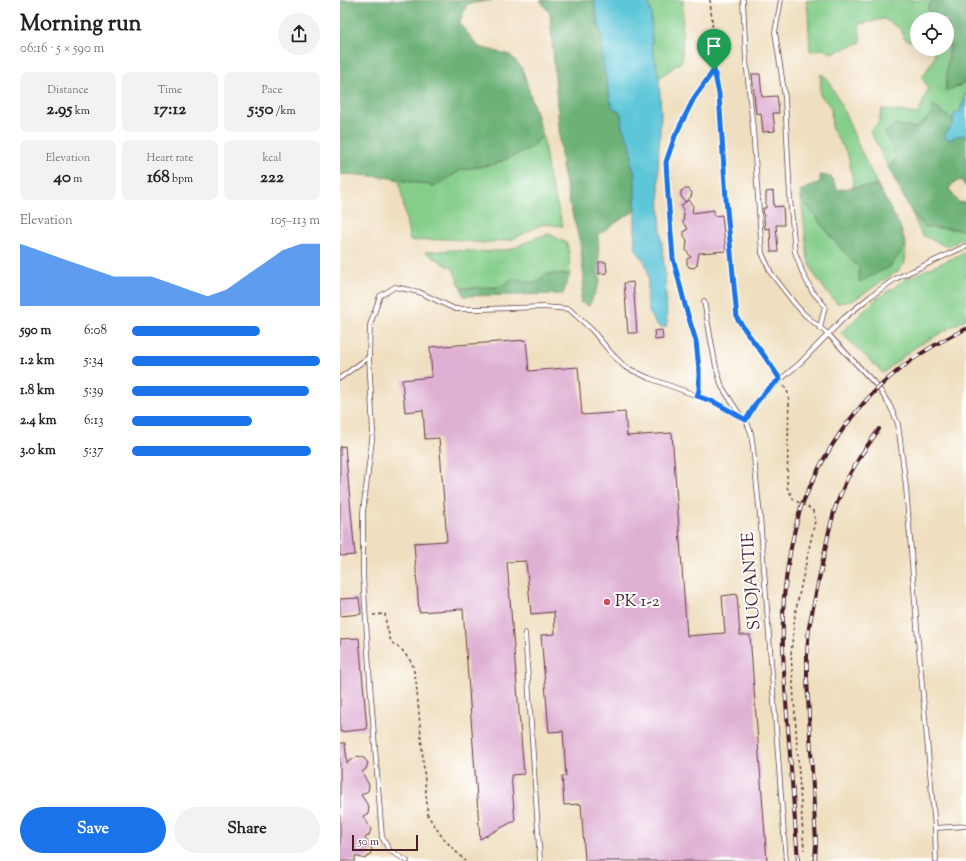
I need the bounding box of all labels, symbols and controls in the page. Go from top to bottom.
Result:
text: Morning run [20,9,142,41]
map controls [910,12,954,56]
button: locate [910,12,954,56]
button: share [278,13,320,55]
pin [697,29,731,70]
icon: arrive [703,35,725,57]
text: 06:16 · 5 × 590 m [20,40,104,58]
text: Distance [47,82,89,98]
text: Time [158,82,182,98]
text: Pace [261,82,283,98]
text: 2.95 [46,98,72,122]
text: 17:12 [154,98,186,122]
text: 5:50 [248,98,273,122]
text: km [72,103,90,119]
text: /km [273,103,296,119]
text: Elevation [46,150,90,166]
text: Heart rate [147,150,193,166]
text: kcal [263,150,281,166]
text: 40 [54,166,71,190]
text: 168 [147,166,170,190]
text: 222 [260,166,284,190]
text: m [71,171,82,187]
text: bpm [170,171,193,187]
text: Elevation [20,212,73,230]
text: 105–113 m [270,212,320,230]
text: 590 m [20,322,51,340]
text: 6:08 [84,322,107,340]
text: 1.2 km [20,352,54,370]
text: 5:34 [84,352,104,370]
text: 1.8 km [20,382,55,400]
text: 5:39 [84,382,103,400]
text: 2.4 km [20,412,57,430]
text: 6:13 [84,412,103,430]
text: 3.0 km [20,442,56,460]
text: 5:37 [84,442,104,460]
street label: SUOJANTIE [737,531,767,631]
place label: PK 1-2 [615,590,660,614]
marker: PK 1-2 [602,597,612,607]
button: Save [20,807,166,853]
button: Share [174,807,320,853]
scale bar [352,833,418,852]
text: 50 m [358,834,379,850]

